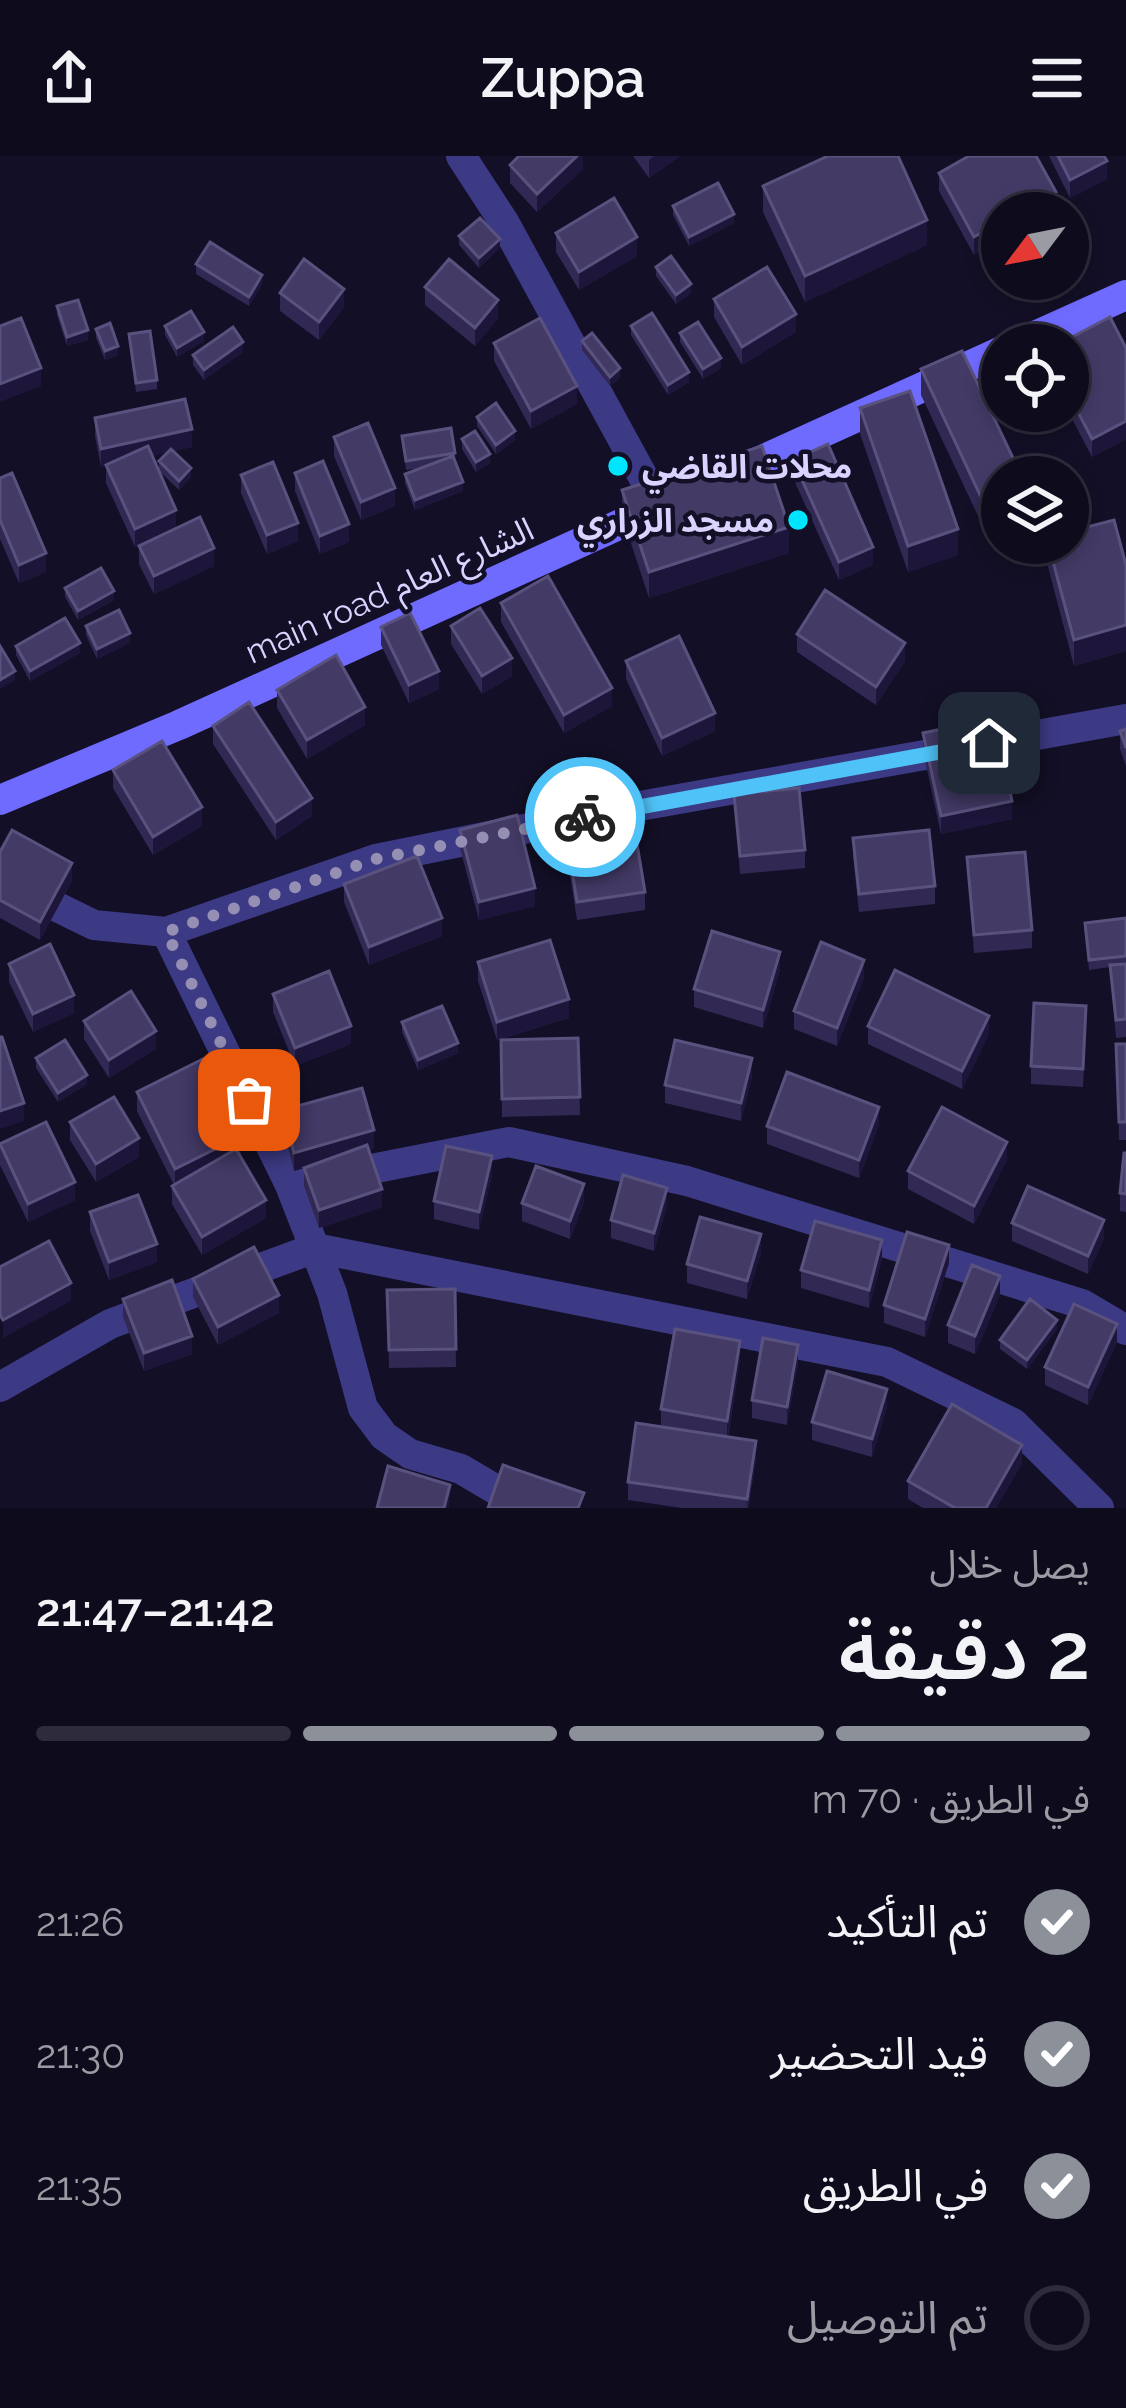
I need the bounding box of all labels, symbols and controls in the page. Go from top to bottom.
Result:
icon: share [36,45,102,111]
icon: menu [1024,45,1090,111]
text: Zuppa [481,46,645,110]
north arrow [981,192,1089,300]
map controls [981,192,1089,564]
button: locate [981,324,1089,432]
place label: محلات القاضي [642,447,852,494]
marker: محلات القاضي [605,453,631,479]
button: layers [981,456,1089,564]
place label: مسجد الزراري [577,501,774,548]
marker: مسجد الزراري [785,507,811,533]
street label: main road الشارع العام [239,509,541,676]
pin [938,692,1040,794]
icon: home [956,710,1022,776]
courier [525,757,645,877]
icon: bike [552,784,618,850]
pin [198,1049,300,1151]
icon: bag [216,1067,282,1133]
text: يصل خلال [929,1541,1090,1587]
text: 21:42–21:47 [36,1584,275,1637]
text: 2 دقيقة [839,1606,1090,1697]
text: في الطريق · 70 m [812,1776,1090,1822]
icon: check [1024,1889,1090,1955]
text: تم التأكيد [826,1895,988,1948]
text: 21:26 [36,1899,124,1945]
icon: check [1024,2021,1090,2087]
text: قيد التحضير [771,2027,988,2080]
text: 21:30 [36,2031,125,2077]
icon: check [1024,2153,1090,2219]
text: في الطريق [803,2159,988,2212]
text: 21:35 [36,2163,122,2209]
text: تم التوصيل [787,2291,988,2344]

